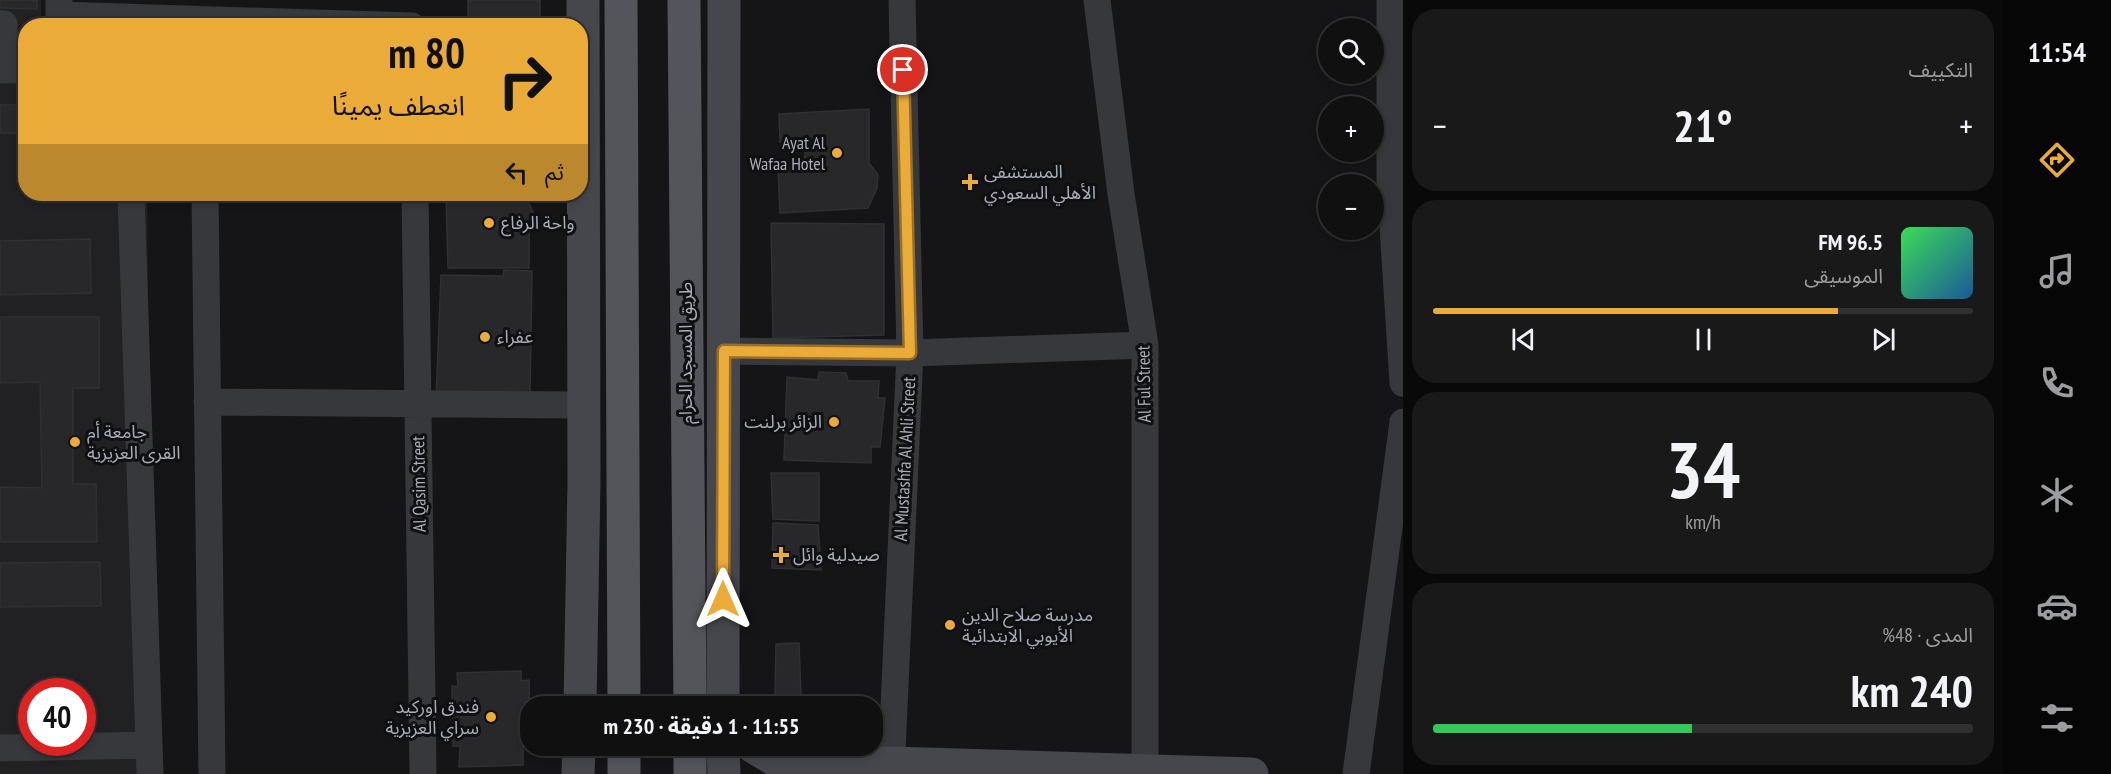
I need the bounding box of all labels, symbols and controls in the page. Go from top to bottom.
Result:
map controls [1318,18,1384,240]
button: search [1318,18,1384,84]
text: 80 m [388,25,465,80]
text: 11:54 [2028,35,2086,69]
icon: right [486,42,564,120]
pin [877,44,928,95]
icon: arrive [886,53,919,86]
text: التكييف [1909,57,1973,83]
text: انعطف يمينًا [332,88,465,122]
button: + [1318,96,1384,162]
text: 21° [1673,96,1733,154]
text: − [1433,104,1447,147]
text: + [1959,104,1973,147]
place label: Ayat Al Wafaa Hotel [750,131,826,175]
icon: directions [2036,139,2078,181]
marker: Ayat Al Wafaa Hotel [830,146,844,160]
icon: left [500,156,533,189]
text: ثم [545,158,564,186]
place label: المستشفى الأهلي السعودي [984,160,1096,206]
marker: المستشفى الأهلي السعودي [961,173,979,191]
button: − [1318,174,1384,240]
place label: واحة الرفاع [501,211,574,237]
marker: واحة الرفاع [482,216,496,230]
text: 96.5 FM [1818,228,1883,256]
icon: music [2036,250,2078,292]
text: الموسيقى [1804,263,1883,289]
street label: طريق المسجد الحرام [674,282,700,424]
icon: previous [1507,323,1540,356]
icon: pause [1687,323,1720,356]
icon: next [1867,323,1900,356]
place label: عفراء [497,325,533,348]
marker: عفراء [478,330,492,344]
street label: Al Ful Street [1131,345,1156,423]
icon: phone [2036,362,2078,404]
street label: Al Mustashfa Al Ahli Street [889,376,920,542]
place label: الزائر برلنت [744,410,822,433]
marker: الزائر برلنت [827,415,841,429]
text: 34 [1666,419,1740,520]
place label: جامعة أم القرى العزيزية [87,420,181,464]
marker: جامعة أم القرى العزيزية [68,435,82,449]
street label: Al Qasim Street [406,436,431,532]
icon: climate [2036,474,2078,516]
text: km/h [1685,509,1721,535]
place label: صيدلية وائل [793,543,880,566]
marker: صيدلية وائل [774,548,788,562]
position arrow [691,567,755,631]
icon: car [2036,585,2078,627]
place label: مدرسة صلاح الدين الأيوبي الابتدائية [962,603,1093,649]
marker: مدرسة صلاح الدين الأيوبي الابتدائية [943,618,957,632]
text: المدى · 48% [1882,622,1973,648]
text: 240 km [1851,661,1973,719]
speed limit sign: 40 [18,678,96,756]
place label: فندق اوركيد سراي العزيزية [385,695,479,741]
icon: filters [2036,697,2078,739]
marker: فندق اوركيد سراي العزيزية [484,710,498,724]
text: 11:55 · 1 دقيقة · 230 m [603,712,800,740]

